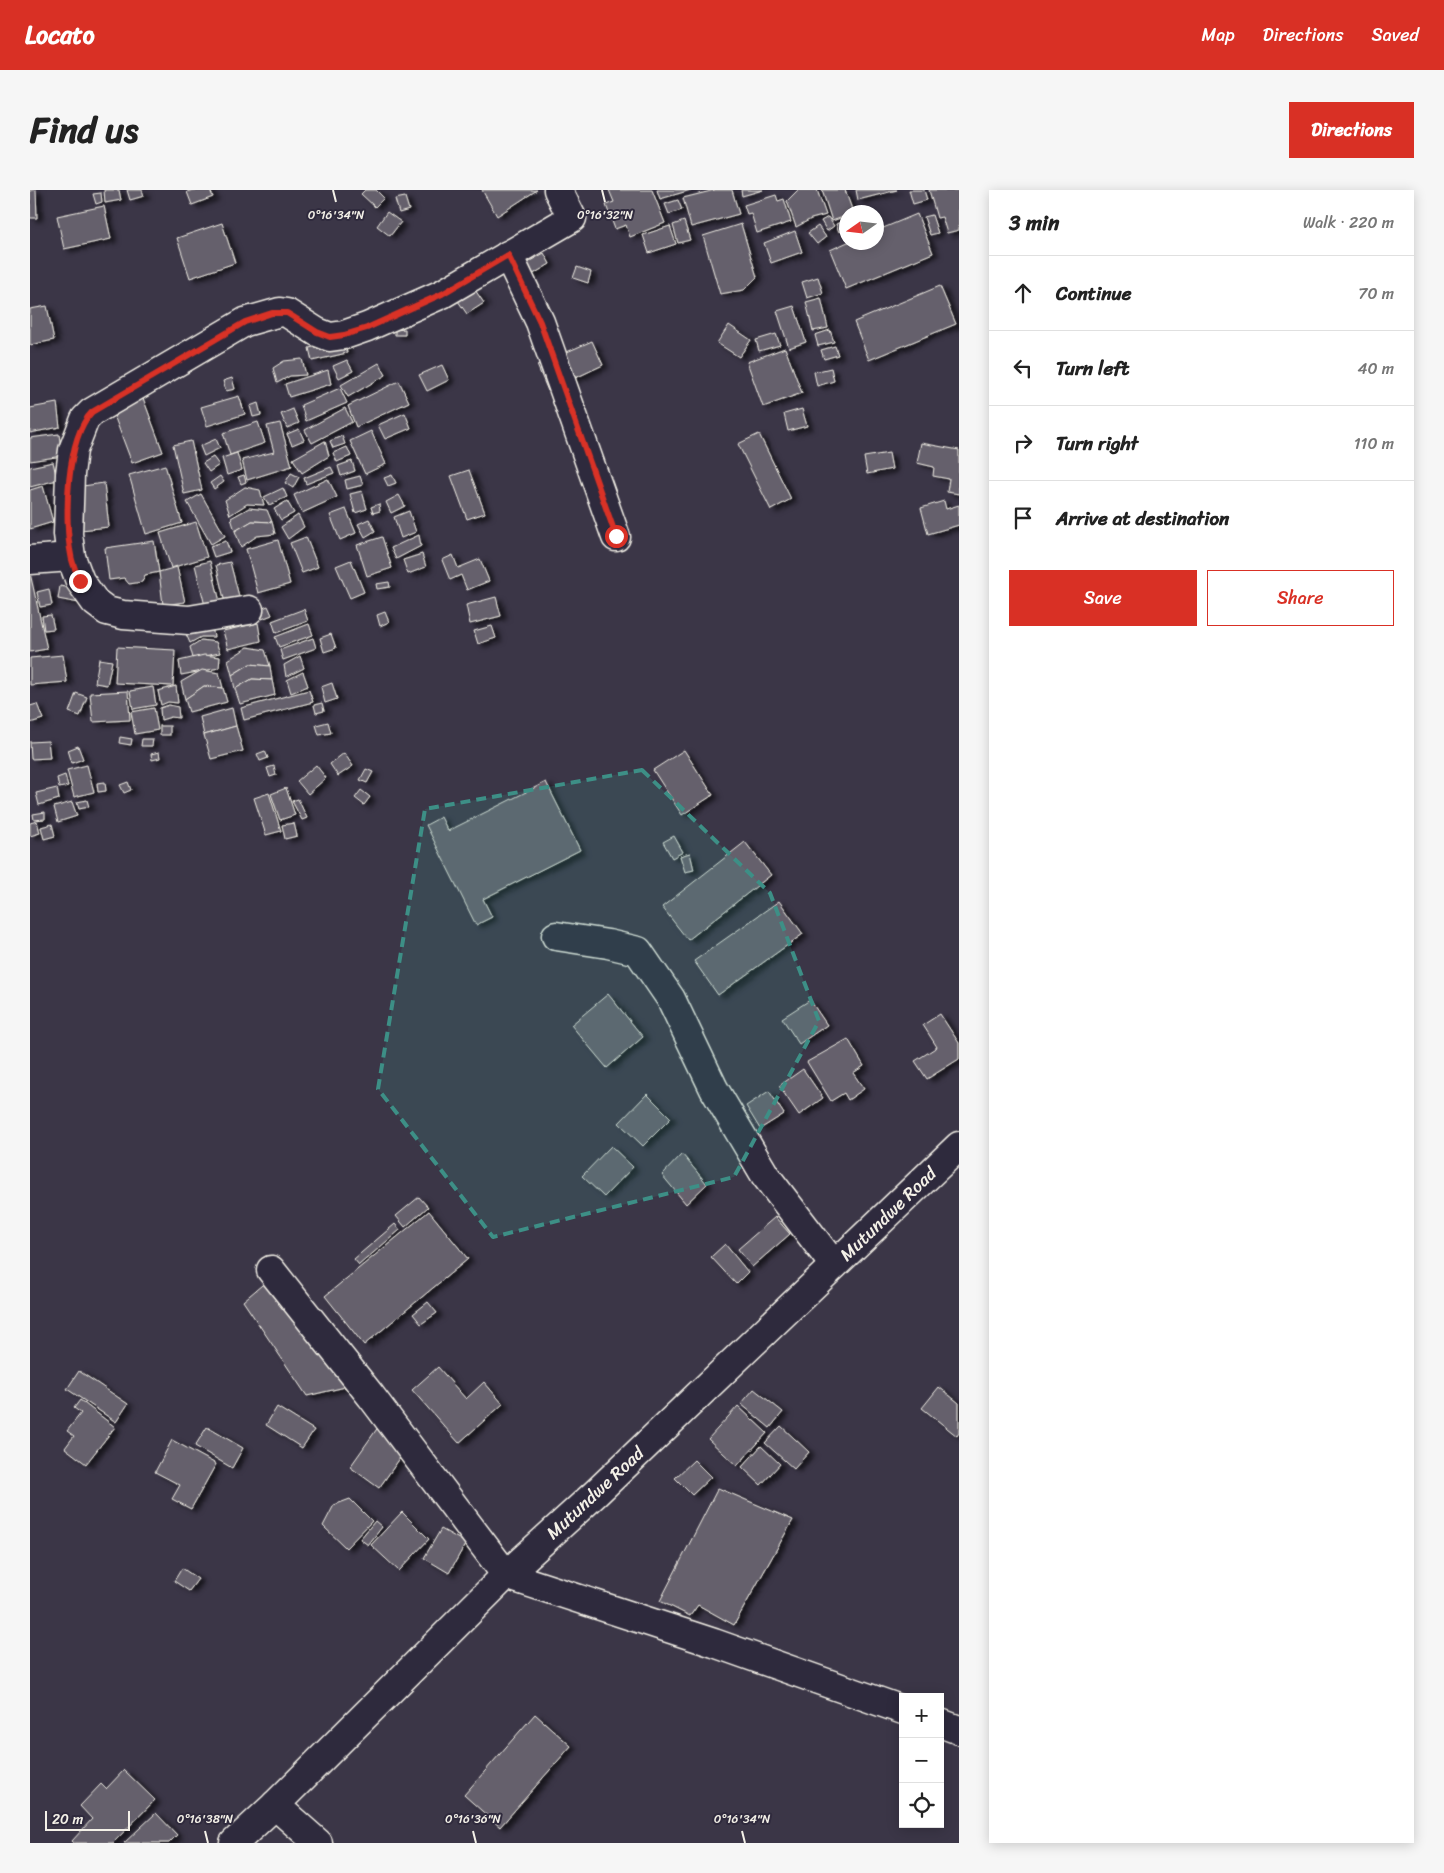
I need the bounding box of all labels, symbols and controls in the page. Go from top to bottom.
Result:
text: Locato [25,14,95,56]
text: Map [1202,19,1235,51]
text: Directions [1263,19,1344,51]
text: Saved [1372,19,1419,51]
text: Find us [30,99,138,161]
button: Directions [1289,102,1414,158]
text: 0°16'34"N [308,204,365,226]
text: 0°16'32"N [577,204,634,226]
text: 3 min [1009,204,1059,242]
north arrow [839,205,884,250]
text: Walk · 220 m [1303,208,1394,237]
text: Continue [1056,277,1132,310]
icon: ahead [1009,279,1037,307]
text: 70 m [1358,279,1394,308]
text: Turn left [1056,352,1129,385]
icon: left [1009,354,1037,382]
text: 40 m [1357,354,1394,383]
text: Turn right [1056,427,1138,460]
icon: right [1009,429,1037,457]
text: 110 m [1354,429,1394,458]
text: Arrive at destination [1056,502,1229,535]
icon: arrive [1009,504,1037,532]
route start [605,525,628,548]
route end [69,570,92,593]
button: Save [1009,570,1197,626]
button: Share [1207,570,1394,626]
street label: Mutundwe Road [832,1158,945,1269]
street label: Mutundwe Road [538,1438,653,1547]
map controls [899,1693,944,1828]
button: + [899,1693,944,1738]
button: − [899,1738,944,1783]
button: locate [899,1783,944,1828]
text: 20 m [52,1807,83,1832]
scale bar [45,1808,130,1831]
text: 0°16'38"N [177,1808,234,1830]
text: 0°16'36"N [445,1808,502,1830]
text: 0°16'34"N [714,1808,771,1830]

